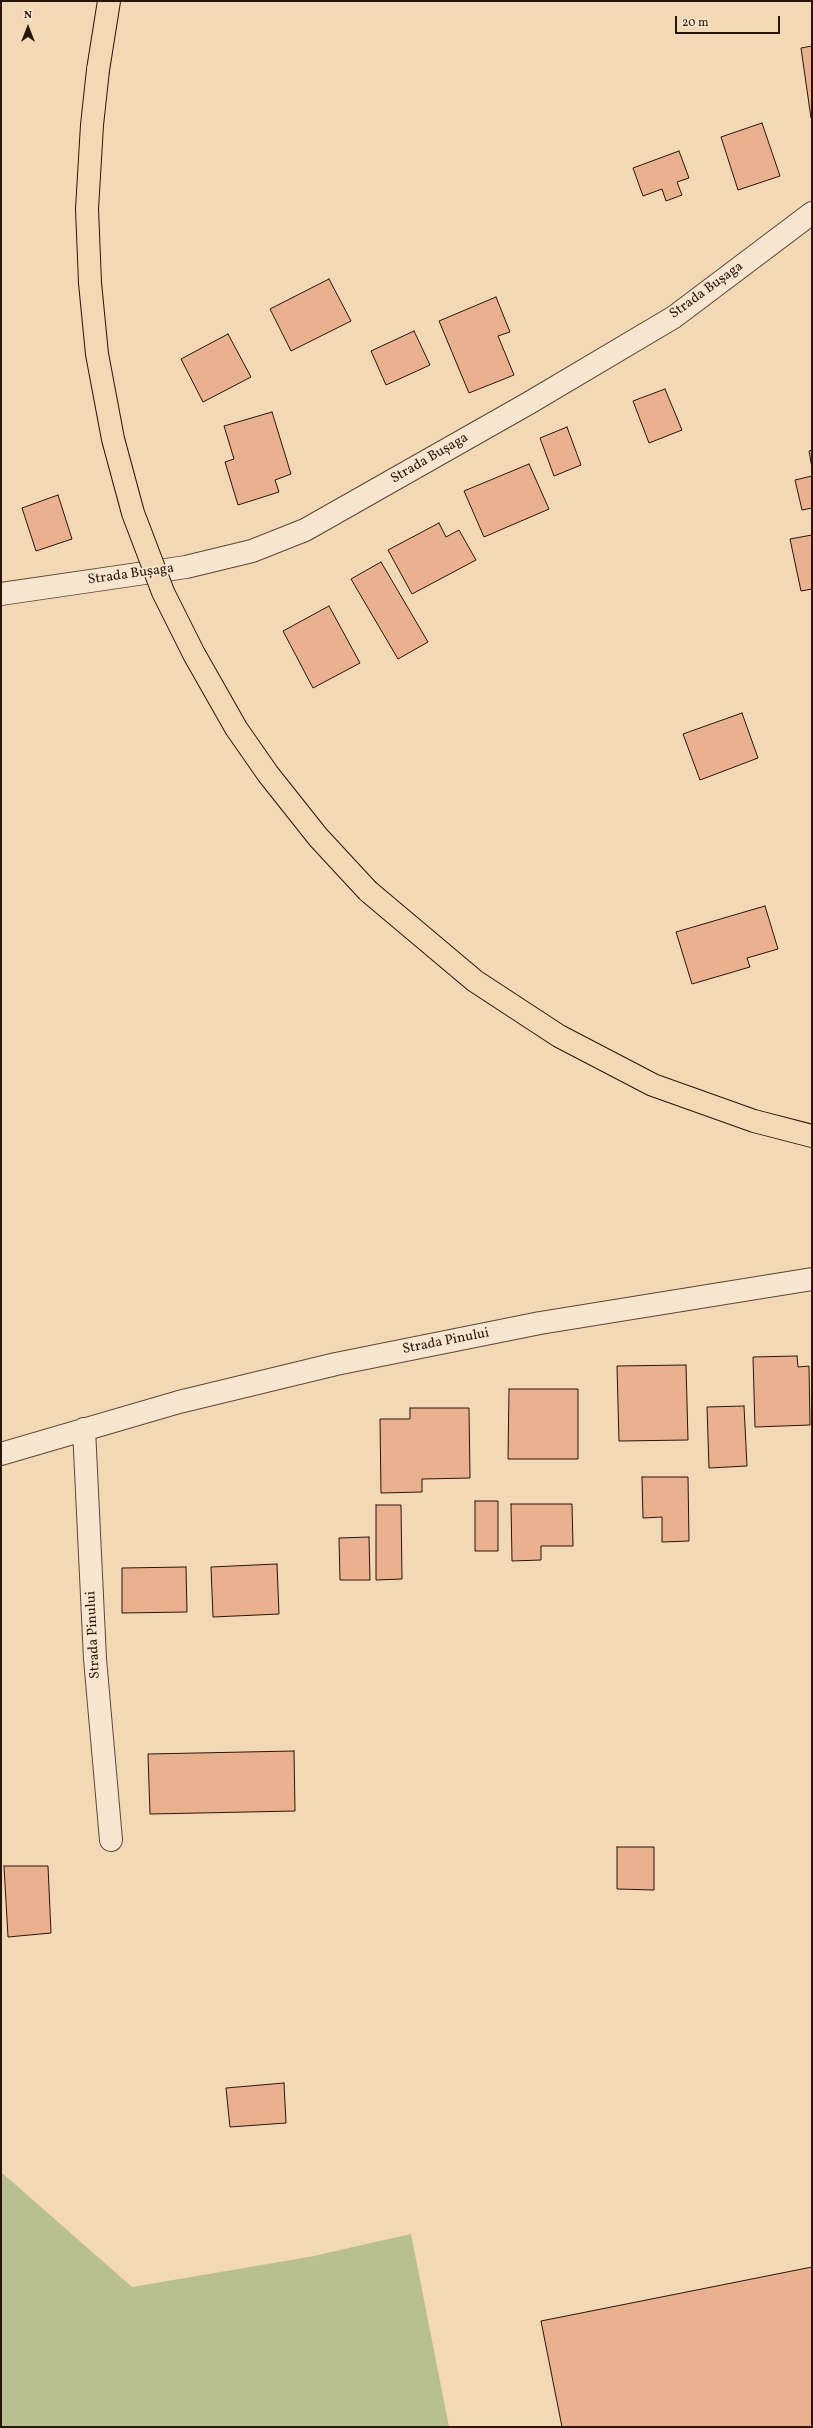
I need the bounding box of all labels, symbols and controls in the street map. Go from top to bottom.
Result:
north arrow [8,8,48,48]
text: N [24,8,32,23]
scale bar [677,8,782,34]
text: 20 m [682,15,709,31]
street label: Strada Bușaga [667,259,747,323]
street label: Strada Bușaga [388,430,472,488]
street label: Strada Bușaga [87,561,175,589]
street label: Strada Pinului [401,1325,491,1359]
street label: Strada Pinului [83,1591,105,1679]

